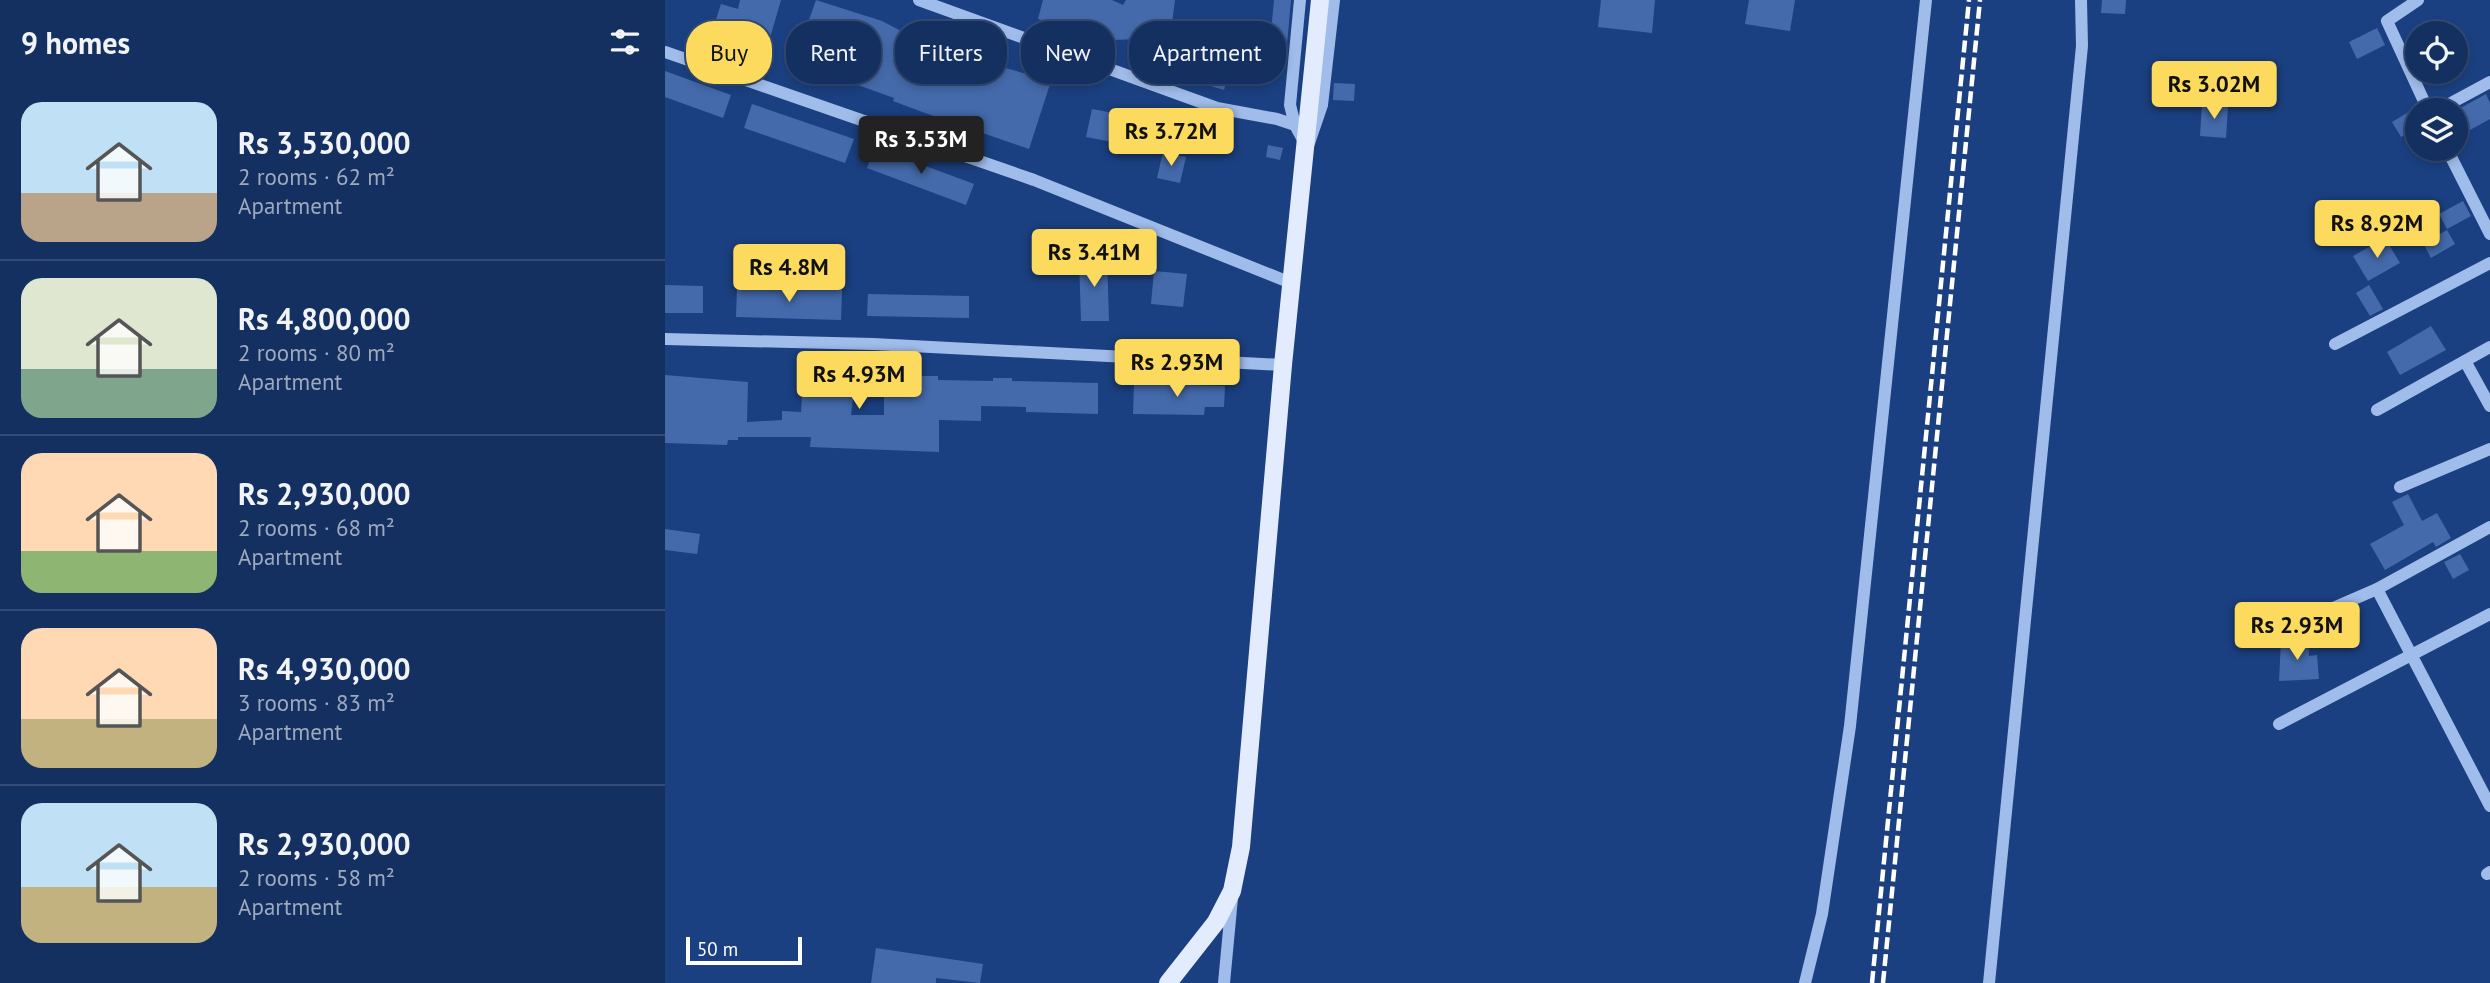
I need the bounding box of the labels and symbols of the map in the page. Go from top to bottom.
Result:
pin: Rs 3.02M [2142,61,2286,121]
pin: Rs 3.72M [1099,108,1243,168]
pin: Rs 3.53M [849,116,993,176]
pin: Rs 8.92M [2305,201,2449,260]
pin: Rs 3.41M [1022,230,1166,289]
pin: Rs 4.8M [724,244,854,304]
pin: Rs 2.93M [1105,340,1249,399]
pin: Rs 4.93M [787,352,931,411]
pin: Rs 2.93M [2225,602,2369,662]
scale bar [686,934,801,966]

